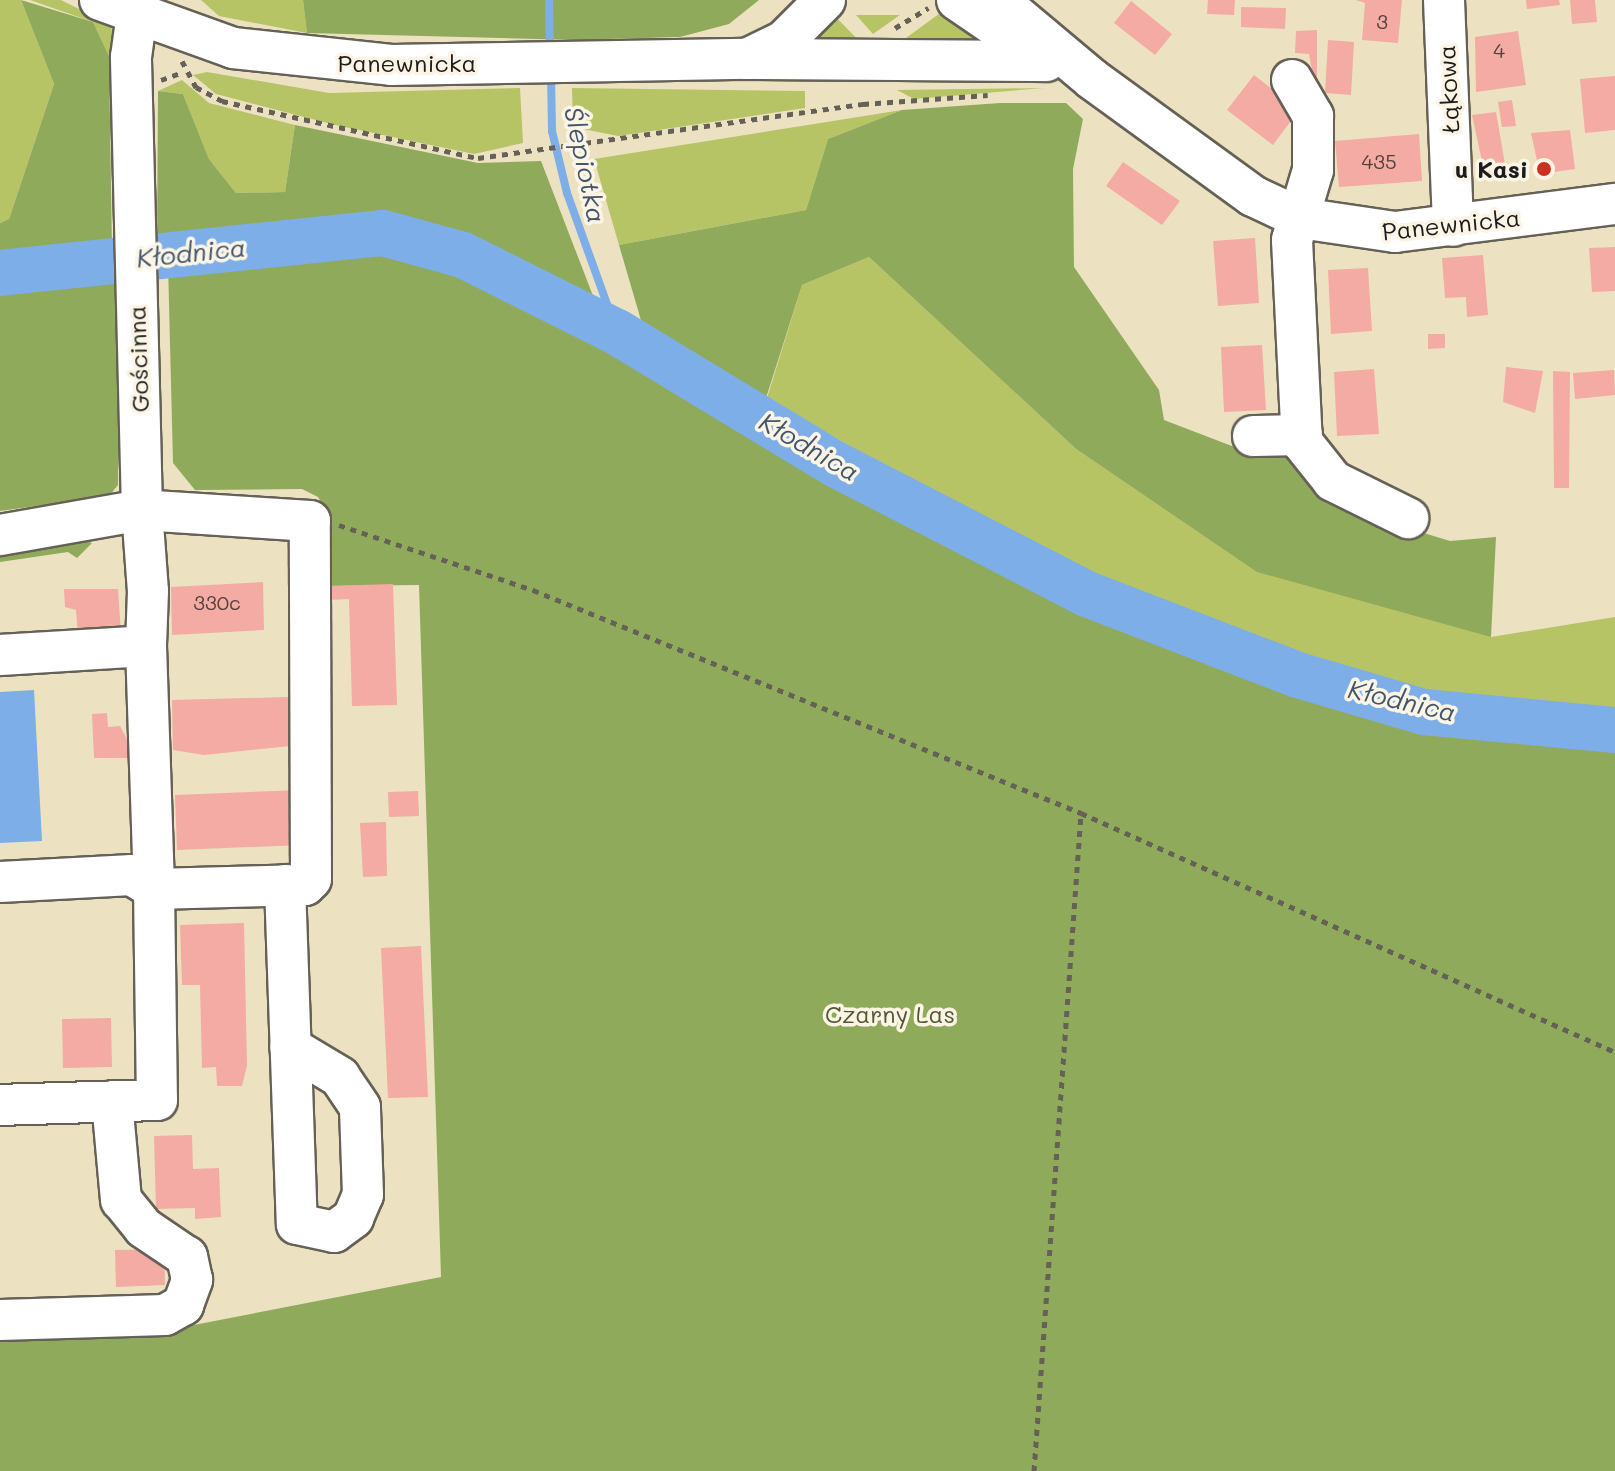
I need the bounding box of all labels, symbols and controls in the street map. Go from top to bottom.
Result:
house number: 3 [1376,9,1388,33]
house number: 4 [1493,38,1505,62]
street label: Łąkowa [1431,44,1465,134]
street label: Panewnicka [338,49,476,77]
water label: Ślepiotka [557,104,613,226]
house number: 435 [1361,149,1397,173]
place label: u Kasi [1455,155,1528,183]
marker: u Kasi [1535,160,1553,178]
street label: Panewnicka [1380,202,1522,246]
water label: Kłodnica [135,232,247,274]
street label: Gościnna [122,305,154,413]
water label: Kłodnica [754,406,864,488]
house number: 330c [193,590,241,614]
water label: Kłodnica [1345,673,1459,729]
park label: Czarny Las [825,1000,955,1028]

